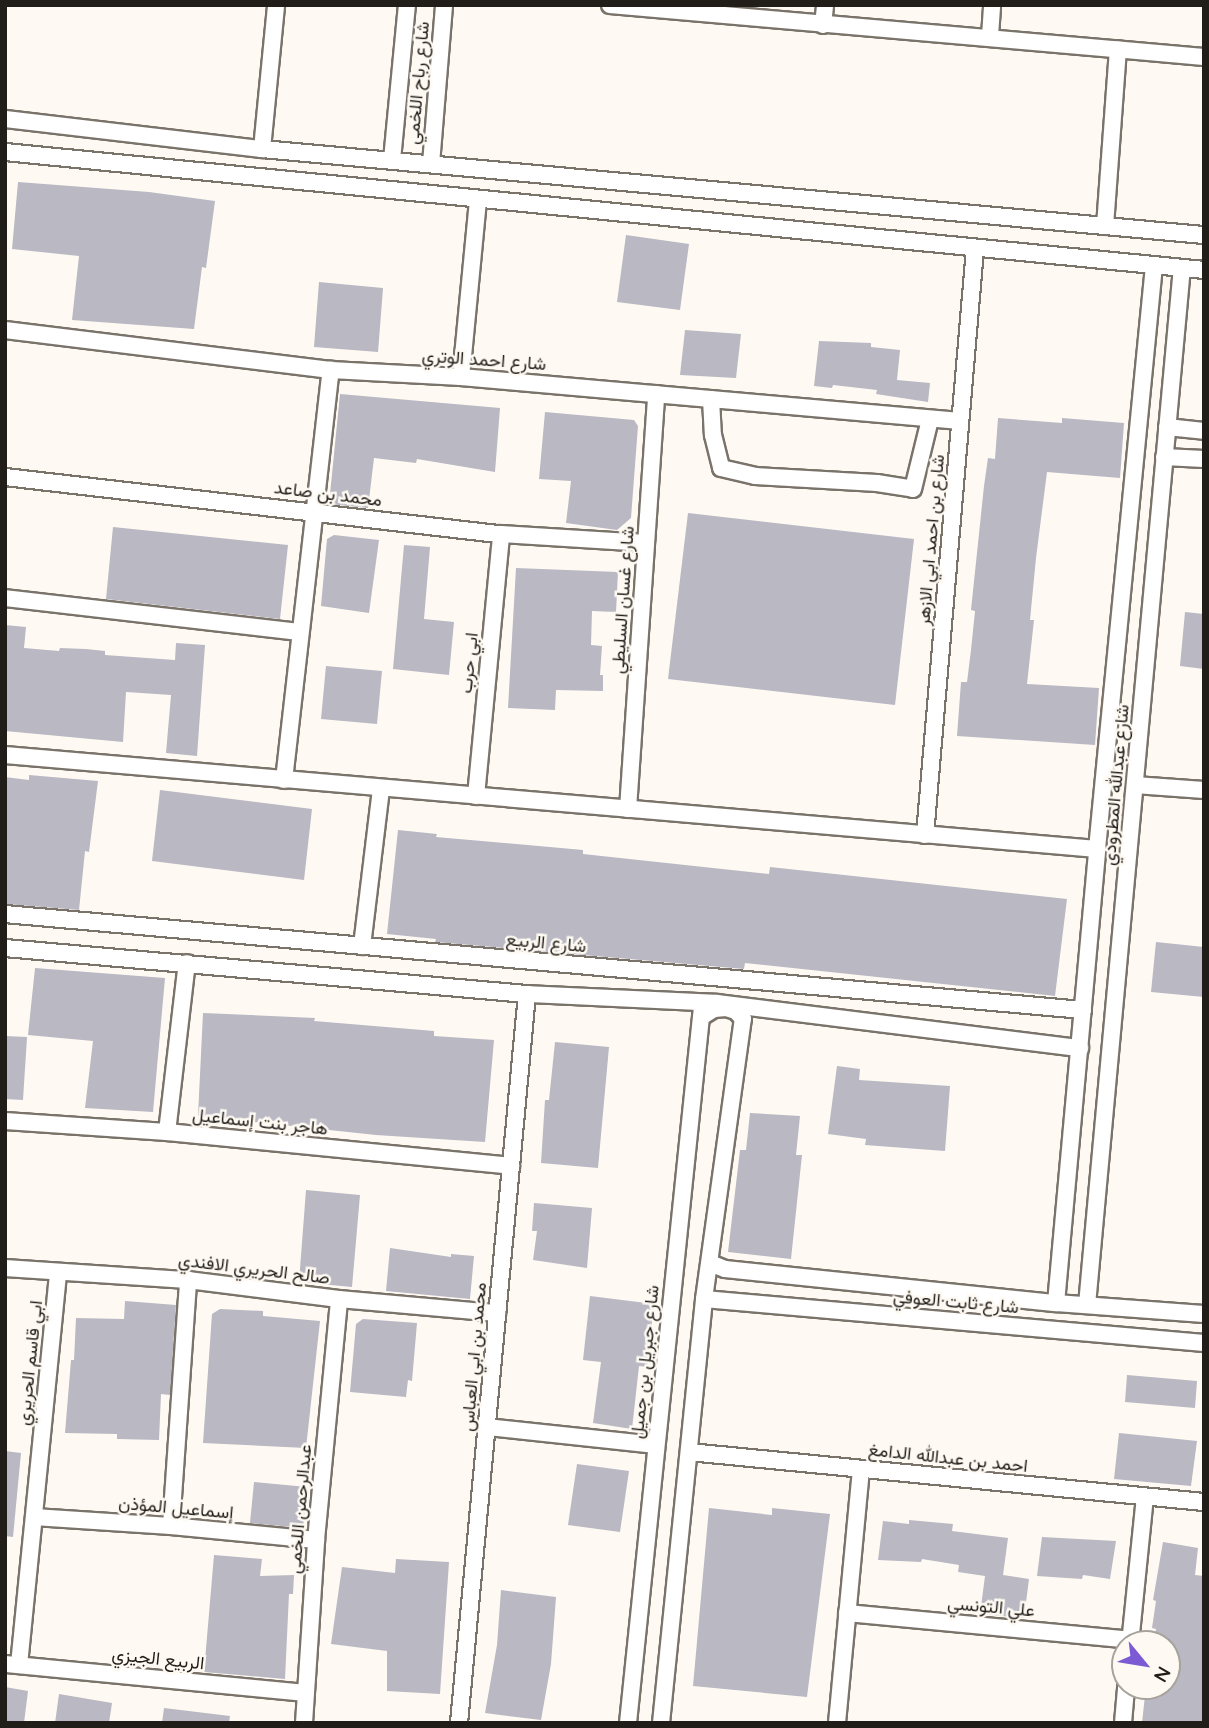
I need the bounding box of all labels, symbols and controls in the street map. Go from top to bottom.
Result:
street label: شارع رباح اللخمي [402,21,434,145]
street label: شارع احمد الوتري [421,345,547,375]
street label: شارع بن احمد ابي الازهر [913,454,949,626]
street label: محمد بن صاعد [273,477,383,511]
street label: شارع غسان السليطي [607,525,639,675]
street label: ابي حرب [455,631,483,695]
street label: شارع عبدالله المطرودي [1098,704,1134,866]
street label: شارع الربيع [505,929,587,957]
street label: هاجر بنت إسماعيل [191,1104,329,1140]
street label: صالح الحريري الافندي [177,1249,331,1289]
street label: محمد بن ابي العباس [457,1282,491,1432]
street label: شارع جبريل بن جميل [626,1284,664,1440]
street label: شارع ثابت العوفي [892,1286,1020,1318]
street label: ابي قاسم الحريري [13,1299,47,1427]
street label: احمد بن عبدالله الدامغ [867,1439,1029,1477]
street label: عبدالرحمن اللخمي [284,1443,316,1575]
street label: إسماعيل المؤذن [118,1492,234,1524]
street label: علي التونسي [946,1592,1036,1622]
north arrow [1111,1630,1181,1700]
street label: الربيع الجيزي [111,1643,205,1675]
text: N [1149,1662,1176,1687]

